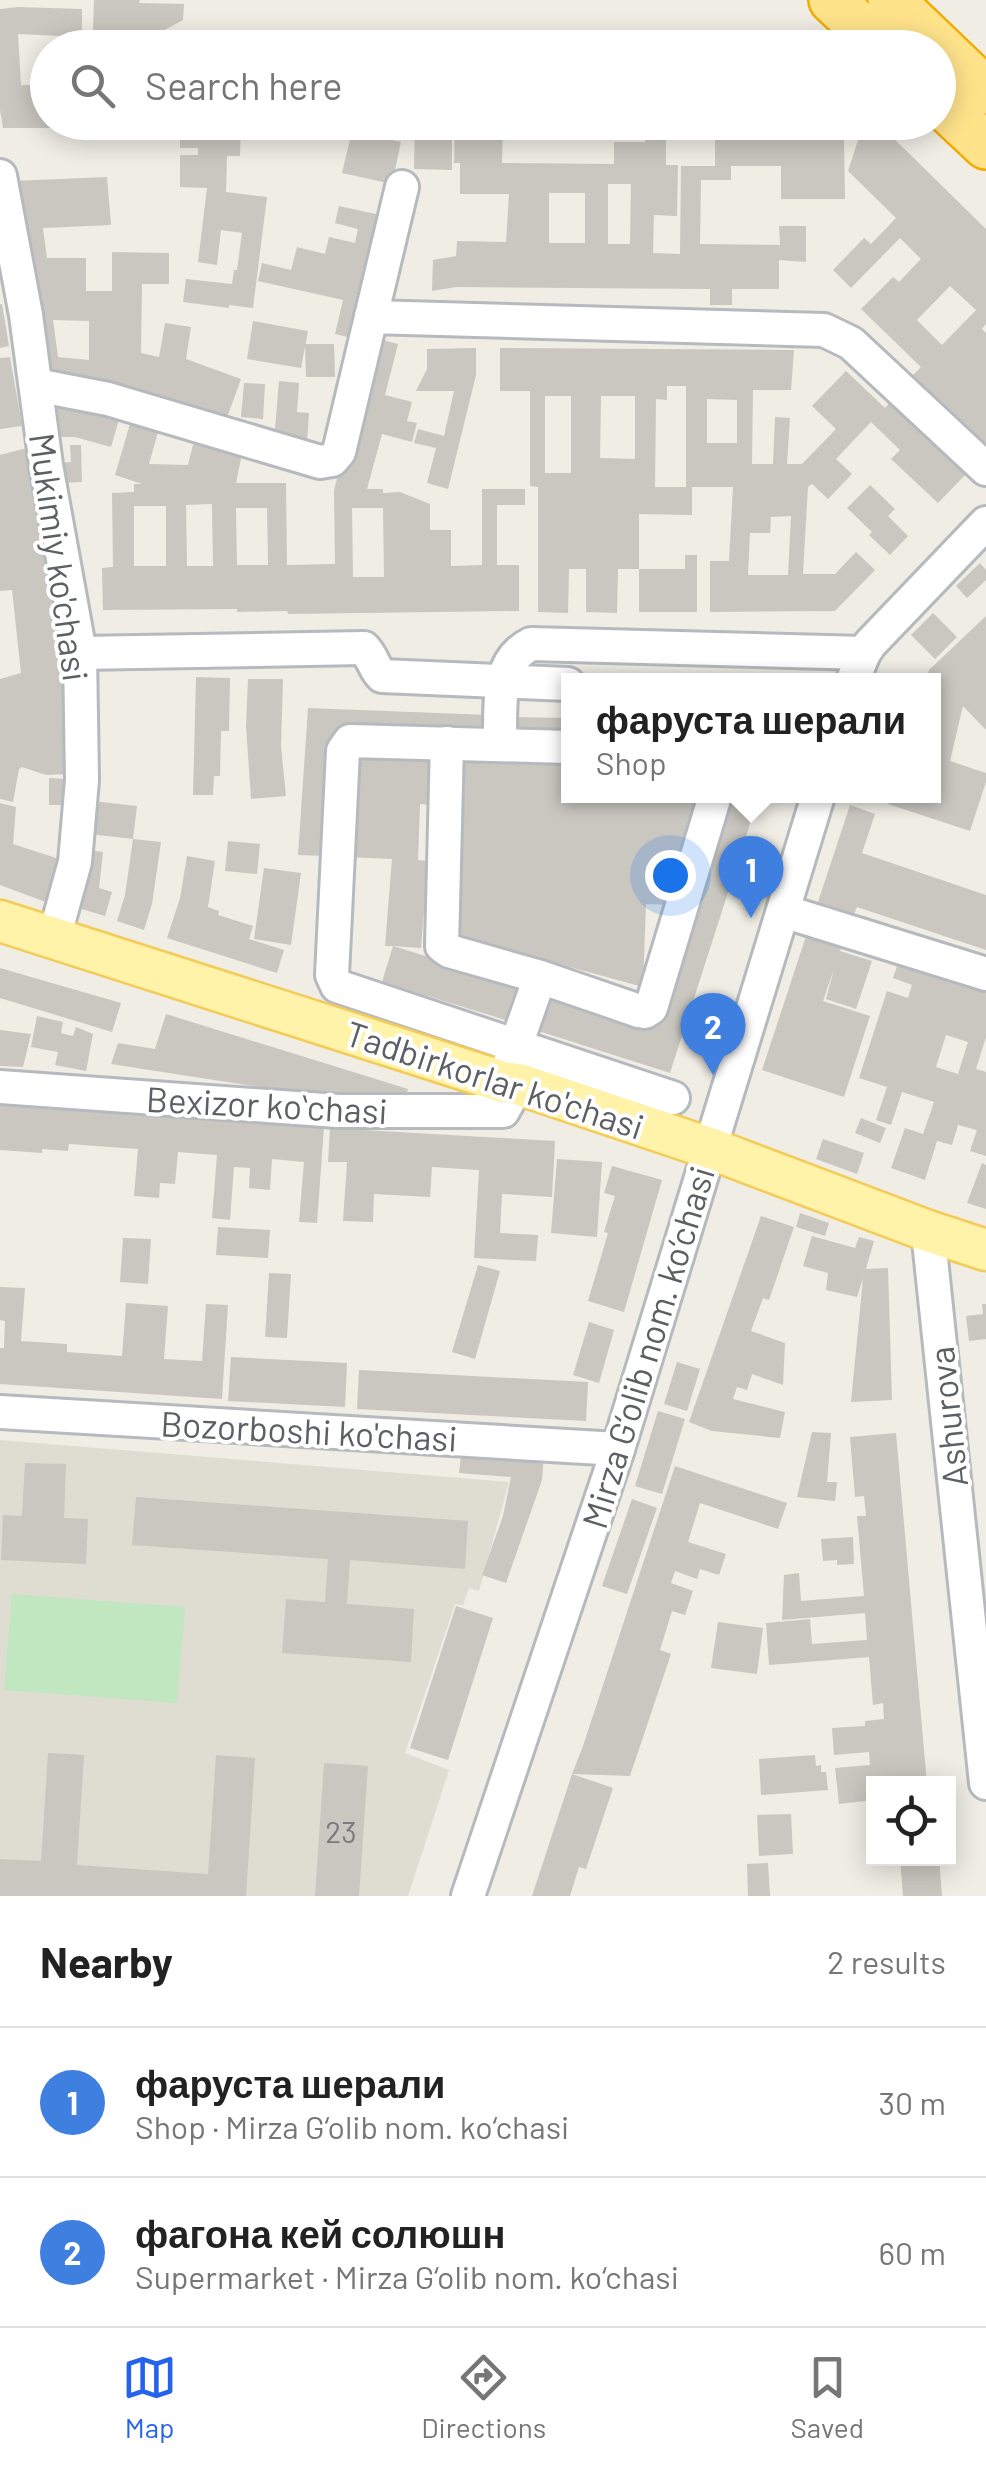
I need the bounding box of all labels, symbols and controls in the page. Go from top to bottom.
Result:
search box [30,30,956,140]
icon: search [65,58,120,113]
text: Search here [145,62,343,108]
street label: Mukimiy ko'chasi [22,430,98,684]
popup [561,673,941,803]
text: фаруста шерали [596,696,906,742]
text: Shop [596,743,667,781]
pin: 1 [718,836,784,918]
your location [645,850,696,901]
pin: 2 [680,992,746,1075]
street label: Tadbirkorlar ko'chasi [341,1011,649,1147]
street label: Bexizor koʻchasi [145,1077,389,1131]
street label: Mirza G‘olib nom. ko‘chasi [572,1161,722,1533]
street label: Ashurova [919,1345,975,1489]
street label: Bozorboshi ko'chasi [160,1401,458,1459]
map controls [866,1776,956,1866]
button: locate [866,1776,956,1866]
house number: 23 [325,1813,357,1849]
text: Nearby [40,1936,173,1986]
text: 2 results [827,1942,946,1980]
text: фаруста шерали [135,2060,445,2106]
text: 1 [67,2083,78,2121]
text: 30 m [879,2083,946,2121]
text: Shop · Mirza G‘olib nom. ko‘chasi [135,2107,569,2145]
text: фагона кей солюшн [135,2210,505,2256]
text: 2 [64,2233,81,2271]
text: 60 m [879,2233,946,2271]
text: Supermarket · Mirza G‘olib nom. ko‘chasi [135,2257,679,2295]
tab: Map [122,2350,177,2444]
tab: Directions [421,2350,546,2444]
tab: Saved [790,2350,864,2444]

